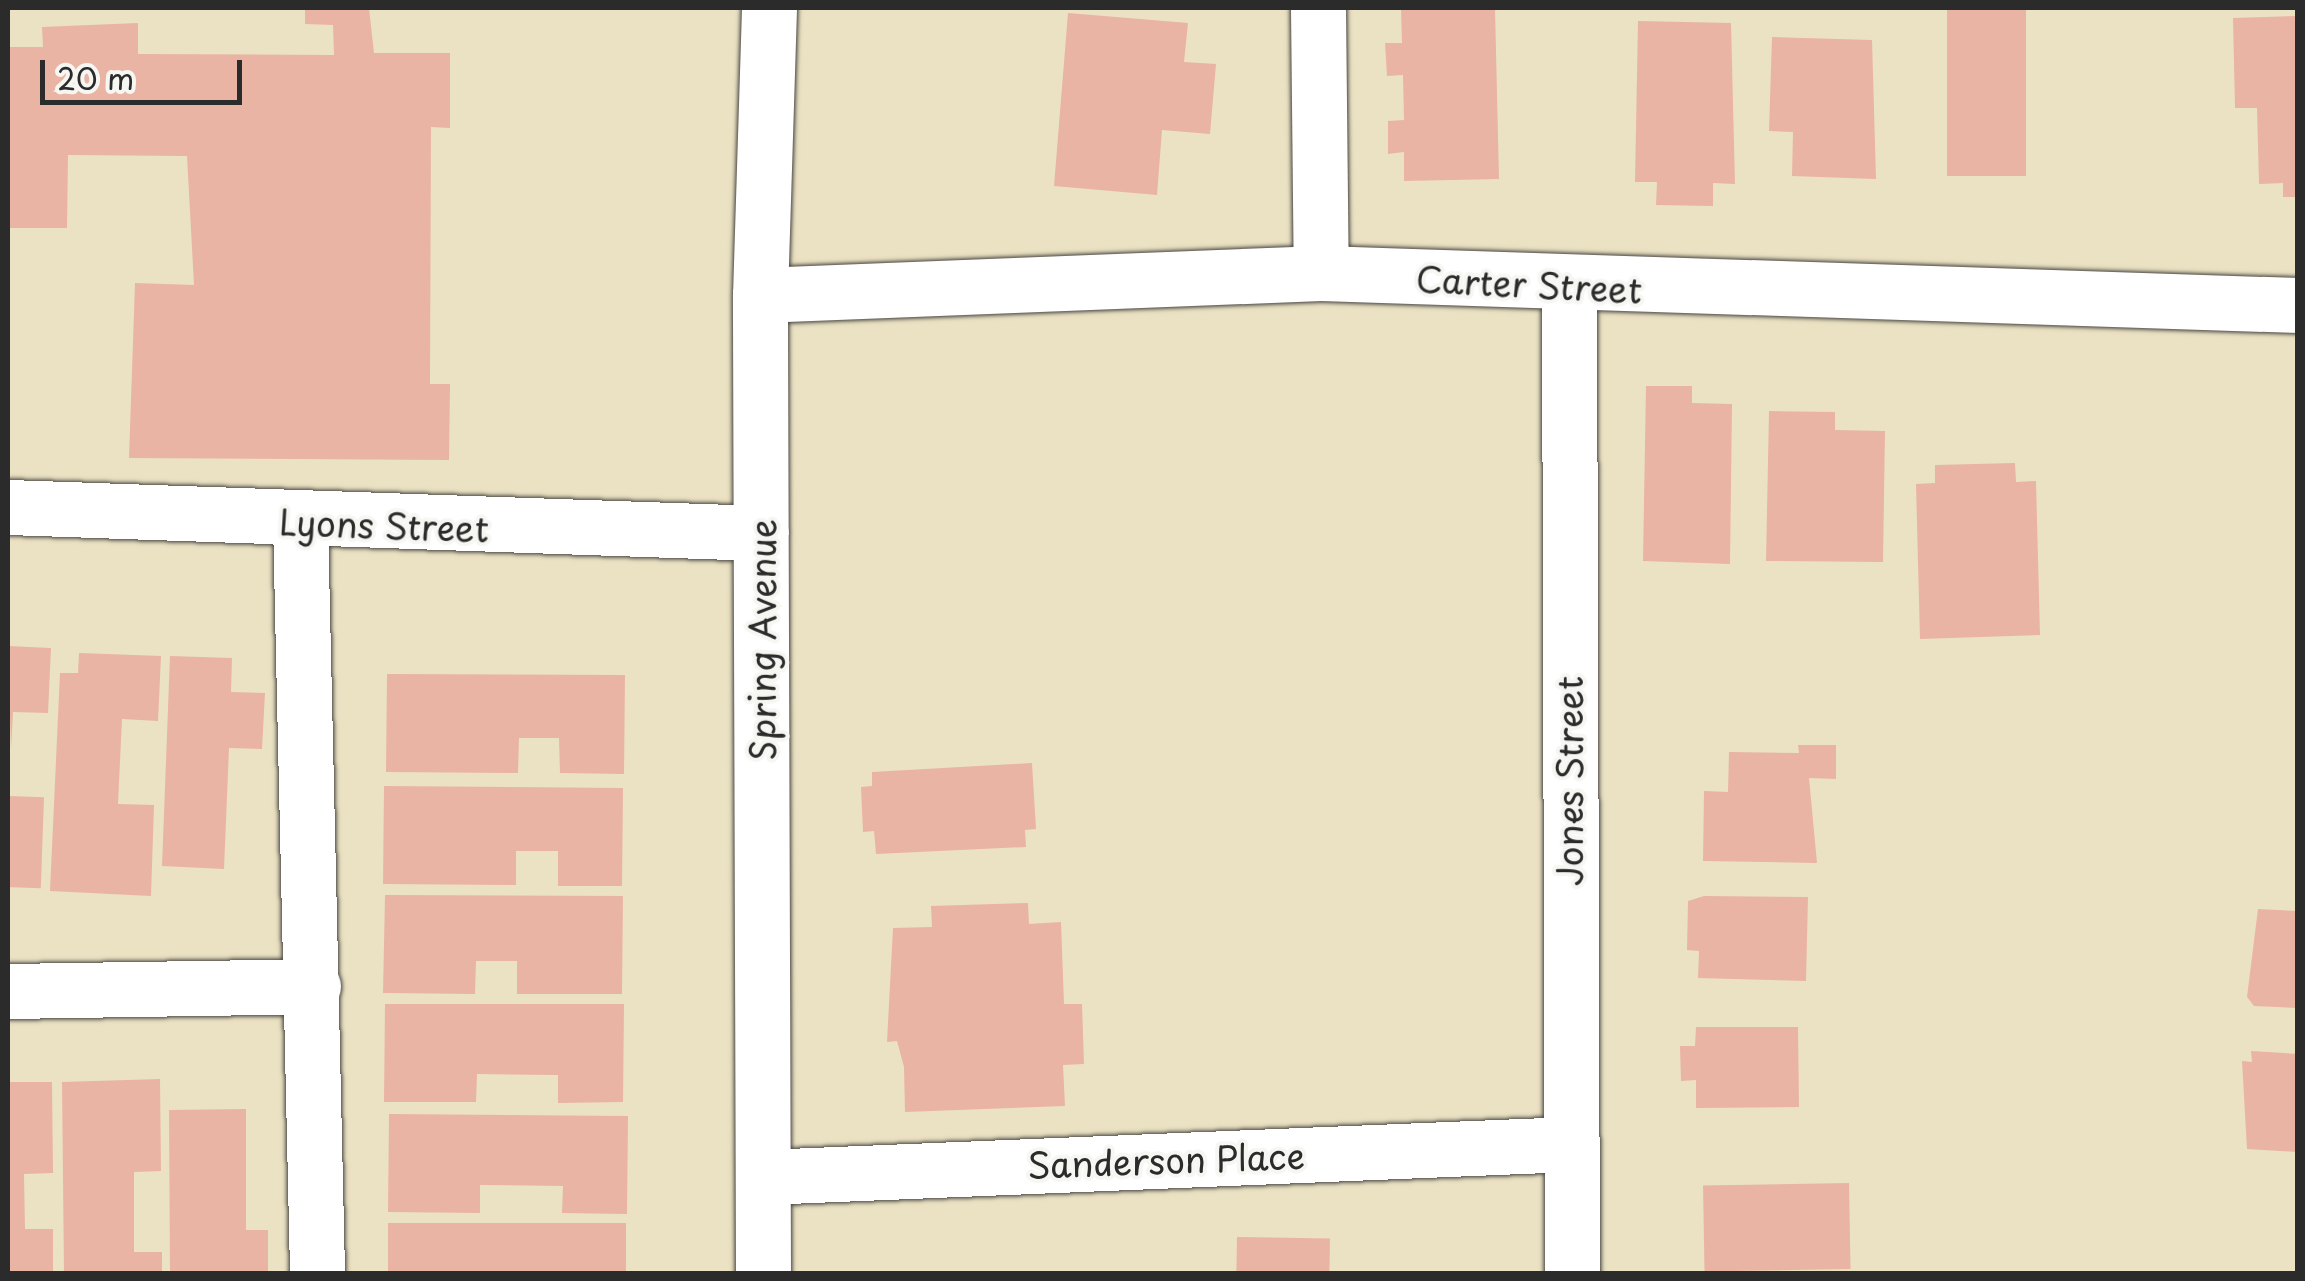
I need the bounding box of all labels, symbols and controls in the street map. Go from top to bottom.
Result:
scale bar [45,40,248,102]
text: 20 m [57,55,134,100]
street label: Carter Street [1414,257,1644,311]
street label: Lyons Street [279,500,489,550]
street label: Spring Avenue [741,520,783,760]
street label: Jones Street [1548,675,1590,887]
street label: Sanderson Place [1026,1134,1306,1186]

